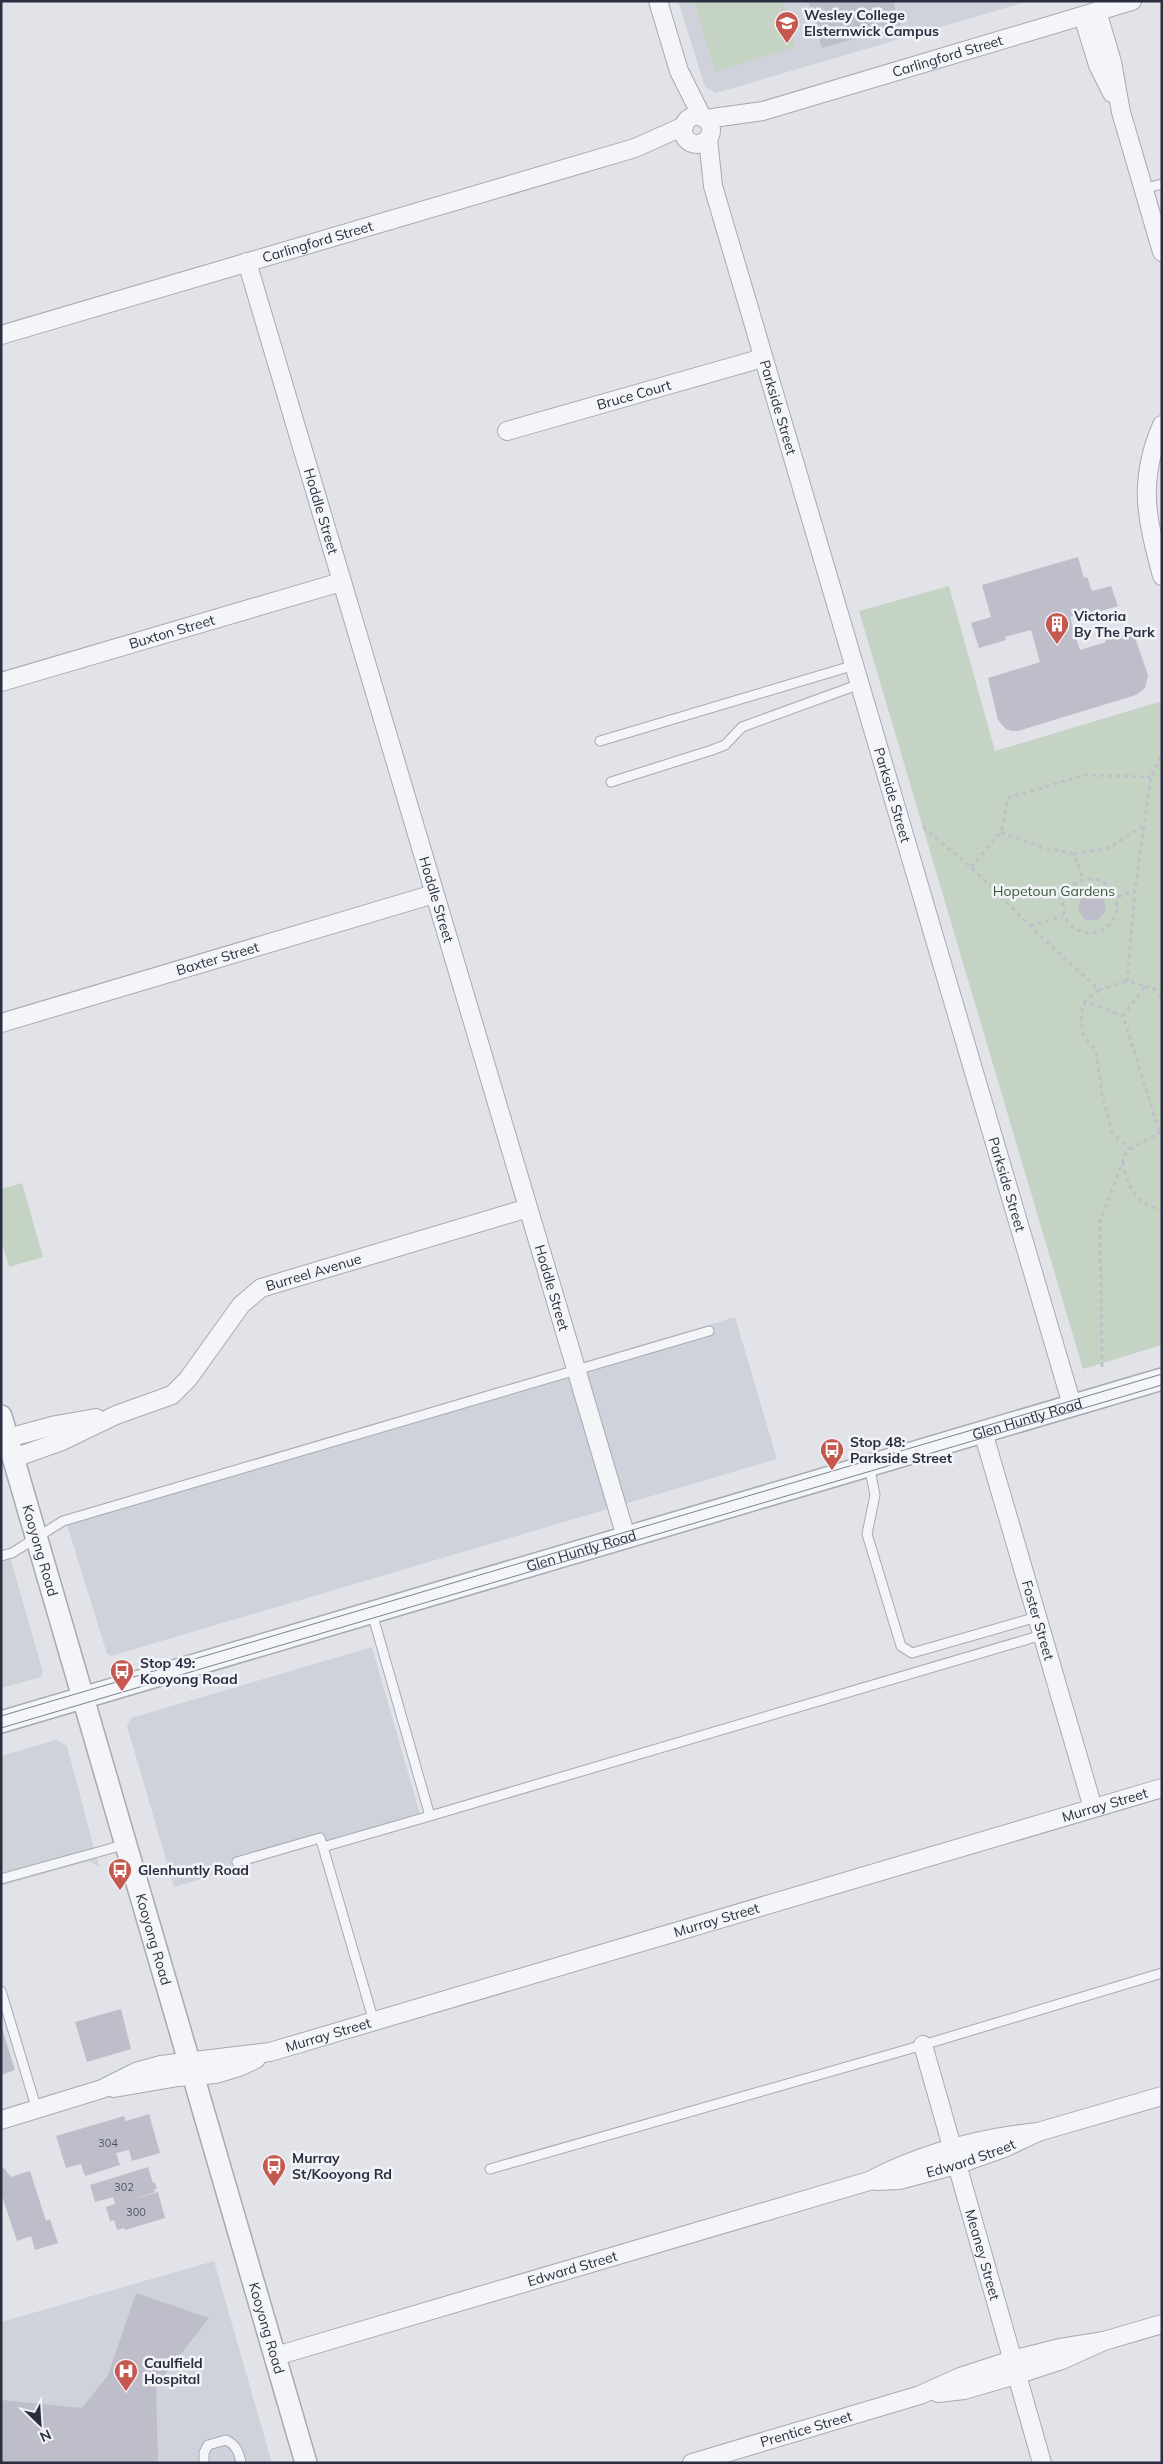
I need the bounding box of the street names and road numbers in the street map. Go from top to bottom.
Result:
street label: Carlingford Street [890,31,1005,81]
street label: Carlingford Street [260,217,375,266]
street label: Parkside Street [756,358,801,457]
street label: Bruce Court [595,376,673,414]
street label: Hoddle Street [300,466,342,557]
street label: Buxton Street [127,611,217,653]
street label: Parkside Street [870,745,915,845]
street label: Hoddle Street [415,854,458,945]
street label: Baxter Street [174,938,261,979]
street label: Parkside Street [985,1135,1030,1234]
street label: Hoddle Street [531,1242,573,1333]
street label: Burreel Avenue [264,1249,363,1295]
street label: Glen Huntly Road [970,1394,1084,1444]
street label: Kooyong Road [18,1502,62,1598]
street label: Glen Huntly Road [524,1526,638,1575]
street label: Foster Street [1018,1578,1058,1662]
street label: Murray Street [1060,1784,1150,1826]
street label: Kooyong Road [132,1891,175,1987]
street label: Murray Street [672,1899,761,1941]
street label: Murray Street [283,2014,373,2056]
street label: Edward Street [924,2135,1018,2181]
street label: Meaney Street [961,2207,1004,2302]
street label: Edward Street [525,2247,620,2290]
street label: Kooyong Road [245,2280,289,2376]
street label: Prentice Street [758,2407,854,2451]

